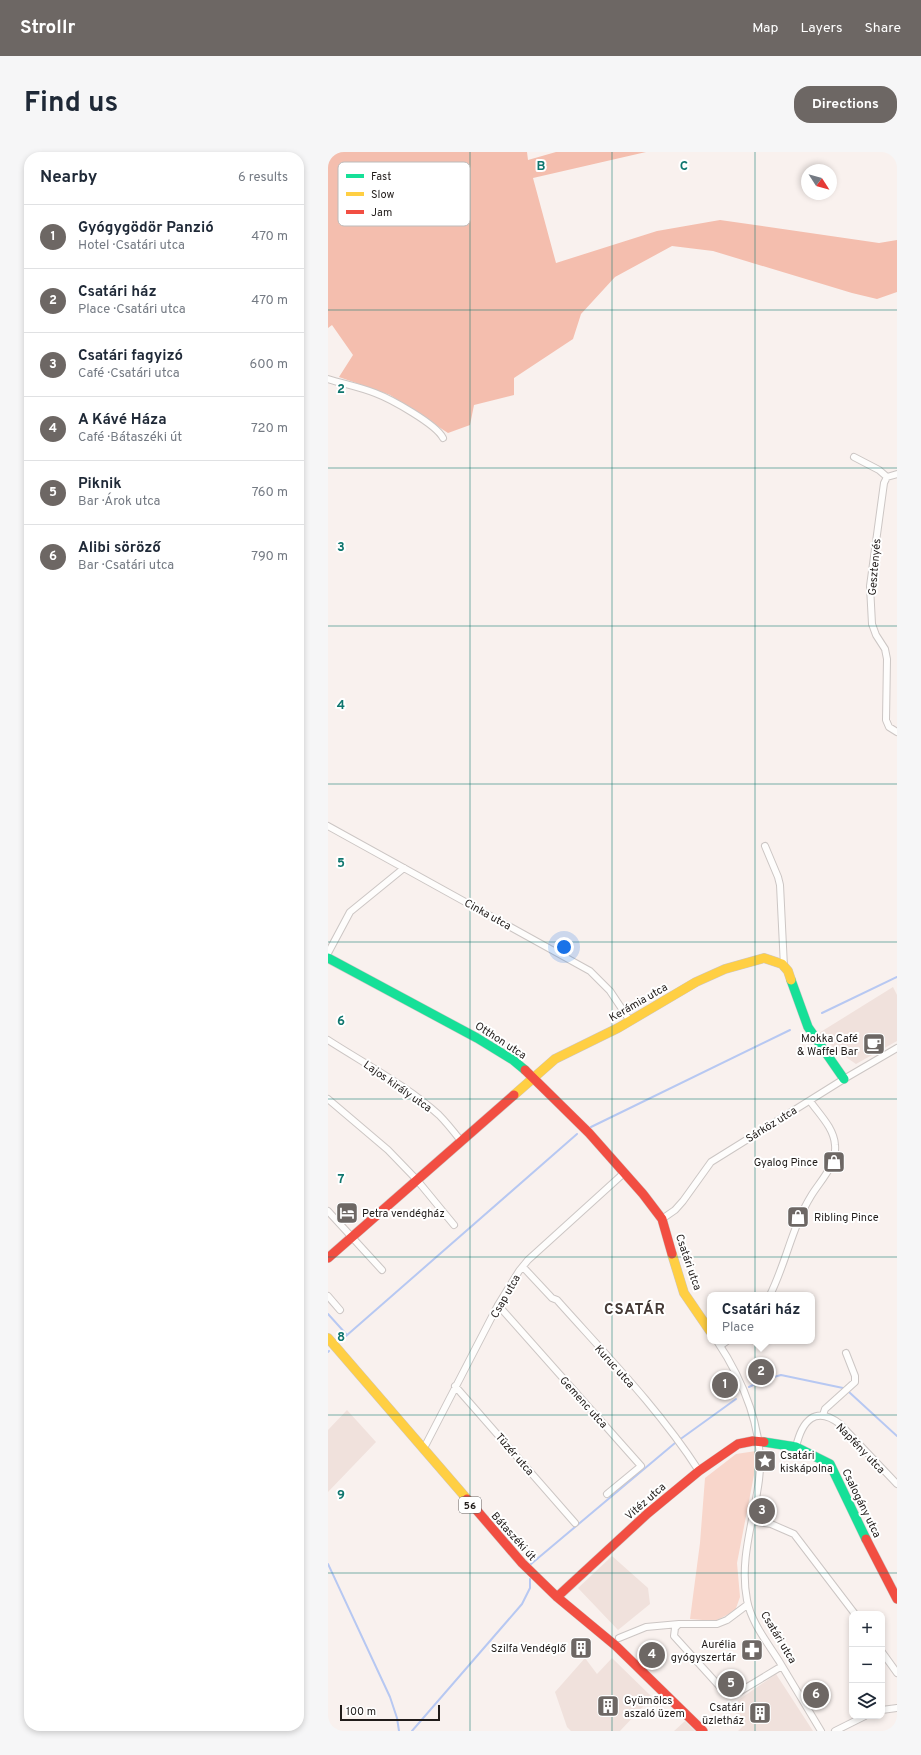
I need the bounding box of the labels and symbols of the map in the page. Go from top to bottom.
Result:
text: B [537,159,546,175]
text: C [680,159,688,175]
legend [338,162,470,226]
north arrow [801,164,837,200]
text: Fast [371,170,391,184]
text: Slow [371,188,394,202]
text: Jam [371,206,392,220]
text: 2 [337,382,345,398]
street label: Gesztenyés [866,538,884,596]
text: 3 [337,540,345,556]
text: 4 [337,698,345,714]
text: 5 [337,856,345,872]
street label: Cinka utca [462,896,514,934]
your location [554,937,574,957]
street label: Kerámia utca [607,980,670,1025]
text: 6 [337,1014,345,1030]
street label: Otthon utca [472,1019,529,1063]
cafe icon: Mokka Café & Waffel Bar [861,1031,887,1057]
place label: Mokka Café & Waffel Bar [797,1032,859,1059]
street label: Lajos király utca [361,1058,434,1116]
street label: Sárköz utca [743,1104,800,1146]
shop icon: Gyalog Pince [821,1149,847,1175]
place label: Gyalog Pince [754,1156,818,1170]
text: 7 [338,1172,345,1188]
hotel icon: Petra vendégház [334,1200,360,1226]
shop icon: Ribling Pince [785,1204,811,1230]
place label: Petra vendégház [362,1207,445,1221]
place label: Ribling Pince [814,1211,879,1225]
street label: Csatári utca [672,1232,704,1293]
street label: Csap utca [488,1272,524,1321]
district label: CSATÁR [604,1300,666,1320]
text: 8 [337,1330,345,1346]
street label: Kuruc utca [591,1342,637,1391]
pin: 2 [748,1357,774,1387]
pin: 1 [712,1370,738,1400]
street label: Gemenc utca [556,1374,610,1432]
street label: Napfény utca [833,1421,888,1477]
street label: Tüzér utca [492,1431,537,1479]
place icon: Csatári kiskápolna [752,1448,778,1474]
place label: Csatári kiskápolna [780,1449,833,1476]
street label: Csalogány utca [838,1467,884,1540]
street label: Vitéz utca [622,1480,669,1523]
text: 9 [337,1488,345,1504]
pin: 3 [749,1496,775,1526]
road number: 56 [459,1497,481,1513]
street label: Bátaszéki út [488,1509,539,1564]
street label: Csatári utca [757,1609,799,1666]
building icon: Szilfa Vendéglő [568,1635,594,1661]
pharmacy icon: Aurélia gyógyszertár [739,1637,765,1663]
place label: Aurélia gyógyszertár [671,1638,737,1665]
pin: 4 [639,1640,665,1670]
place label: Szilfa Vendéglő [491,1642,567,1656]
pin: 5 [718,1669,744,1699]
pin: 6 [803,1680,829,1710]
building icon: Gyümölcs aszaló üzem [595,1693,621,1719]
place label: Gyümölcs aszaló üzem [624,1694,685,1721]
building icon: Csatári üzletház [747,1700,773,1726]
place label: Csatári üzletház [702,1701,744,1728]
scale bar [340,1703,440,1722]

